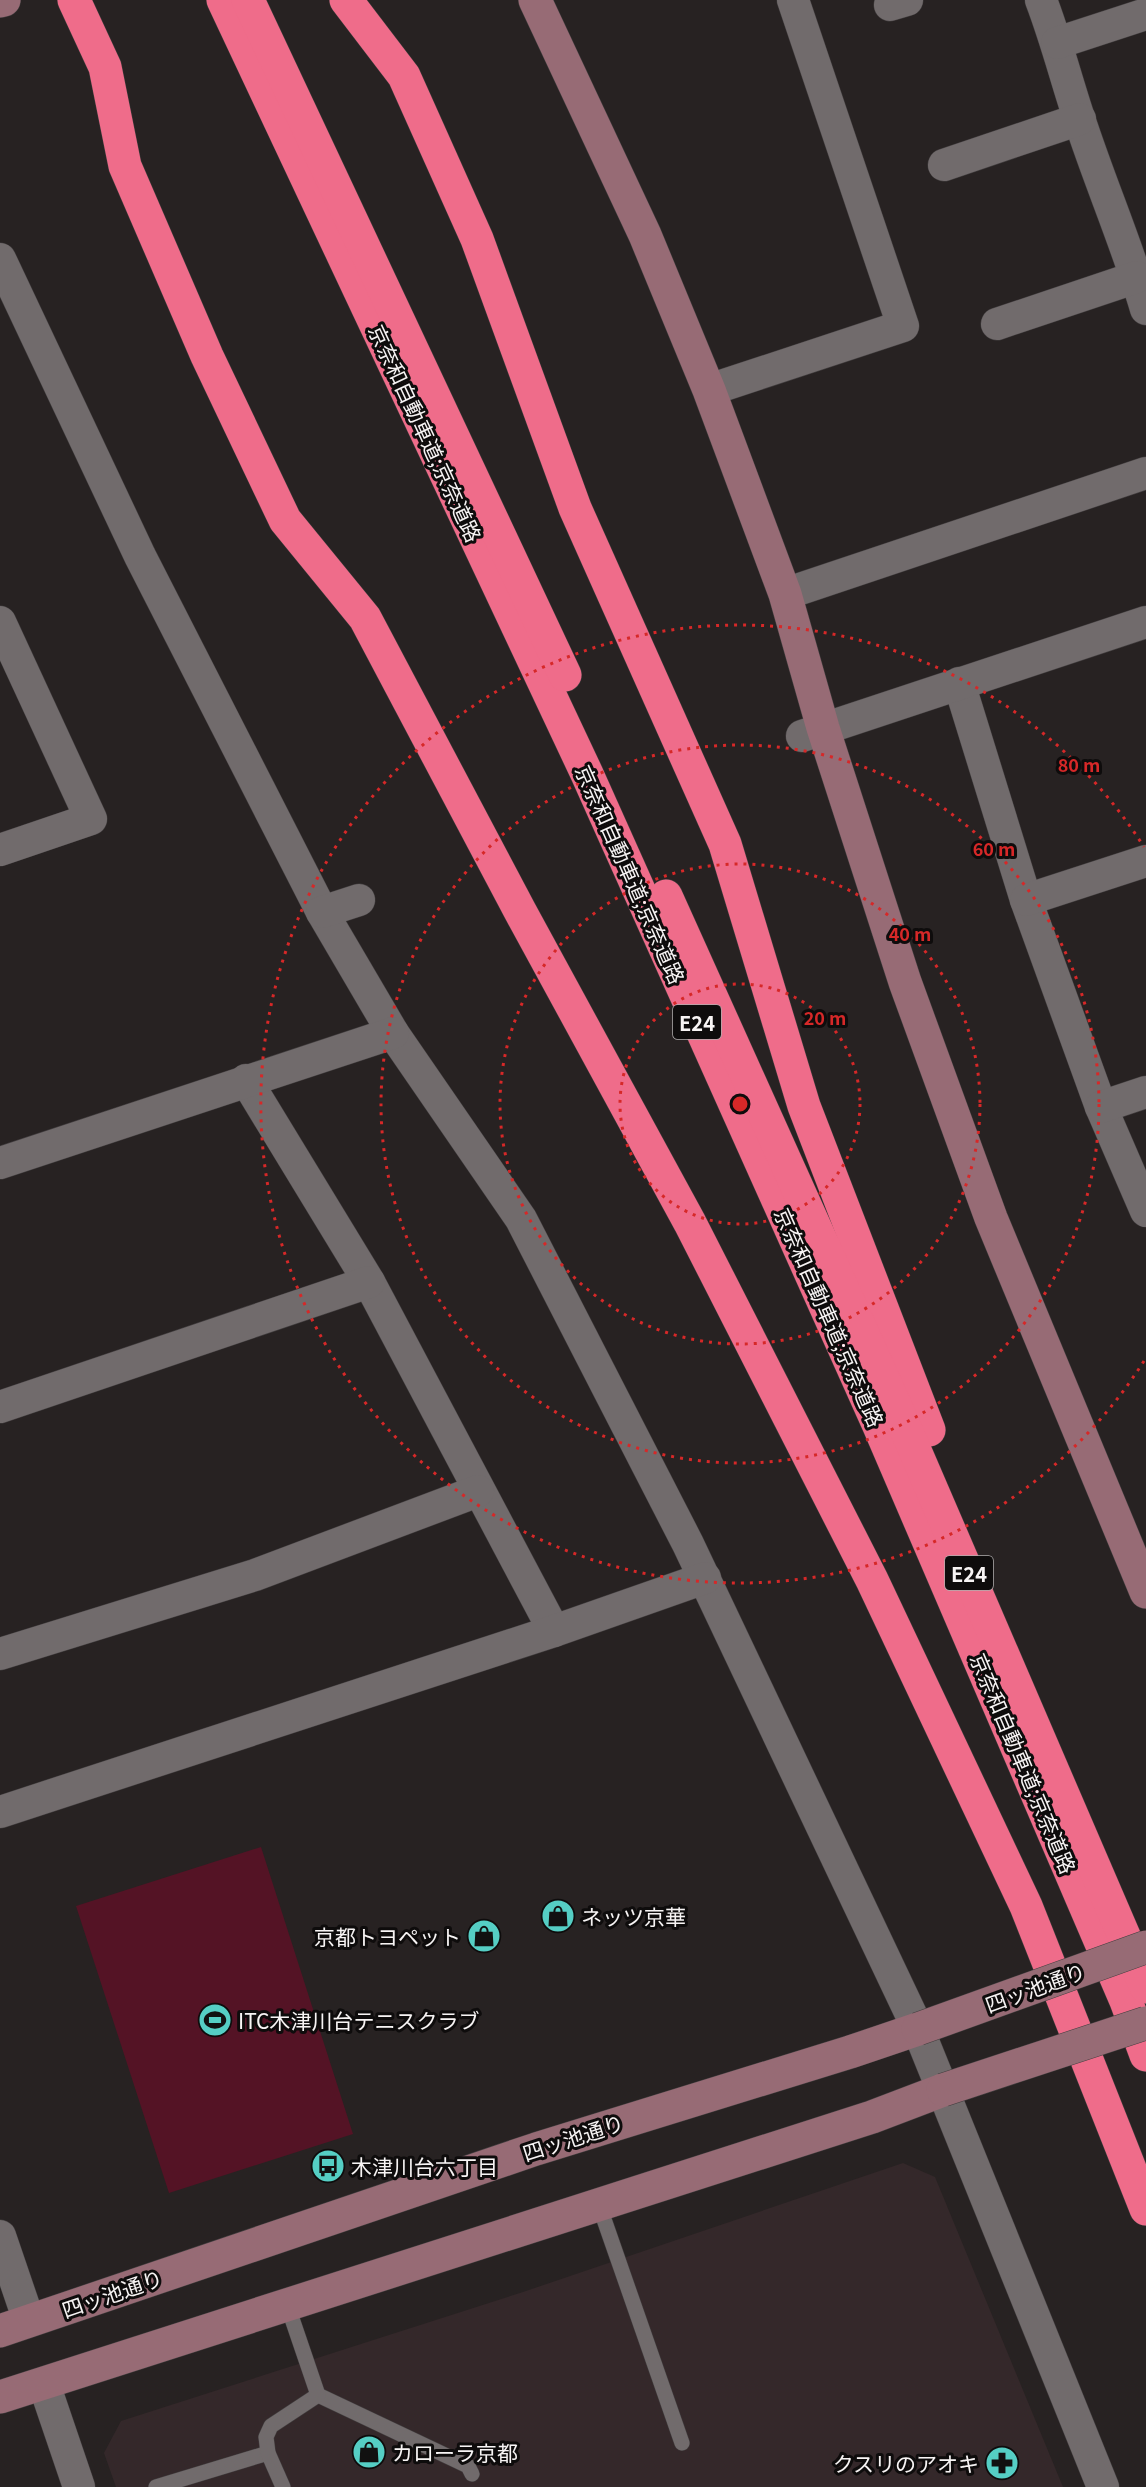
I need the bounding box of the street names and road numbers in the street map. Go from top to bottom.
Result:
street label: 京奈和自動車道;京奈道路 [362,319,490,547]
street label: 京奈和自動車道;京奈道路 [569,760,693,988]
road number: E24 [673,1005,721,1039]
street label: 京奈和自動車道;京奈道路 [768,1203,892,1431]
road number: E24 [945,1556,993,1590]
street label: 京奈和自動車道;京奈道路 [964,1648,1084,1878]
street label: 四ッ池通り [981,1955,1089,2019]
street label: 四ッ池通り [518,2107,628,2167]
street label: 四ッ池通り [57,2262,167,2324]

